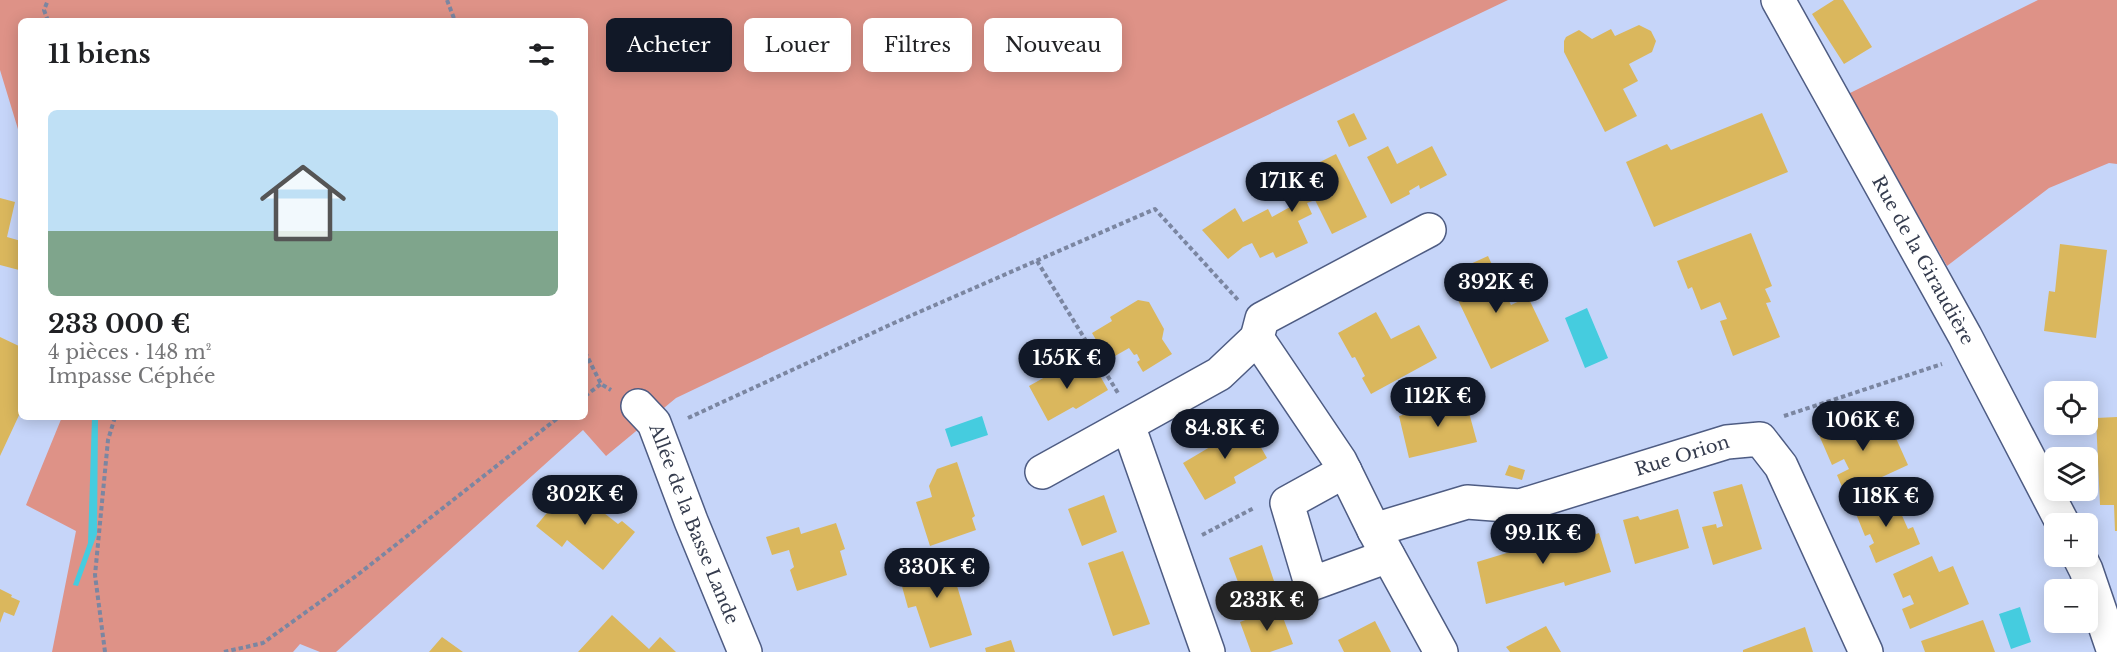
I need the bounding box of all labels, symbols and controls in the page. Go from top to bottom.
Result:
chip: Acheter [606,18,732,72]
chip: Louer [744,18,851,72]
chip: Filtres [863,18,972,72]
chip: Nouveau [984,18,1122,72]
text: 11 biens [48,38,151,70]
icon: filters [525,38,558,71]
icon: home [249,149,357,257]
pin: 171K € [1243,162,1341,213]
text: 171K € [1260,169,1324,193]
street label: Rue de la Giraudière [1867,172,1979,349]
pin: 392K € [1447,263,1545,314]
text: 392K € [1458,270,1534,294]
text: 233 000 € [48,308,191,340]
pin: 155K € [1018,339,1116,390]
text: 4 pièces · 148 m² [48,340,211,364]
text: 155K € [1032,346,1102,370]
text: Impasse Céphée [48,364,216,388]
pin: 112K € [1389,377,1487,428]
map controls [2044,381,2098,633]
button: locate [2044,381,2098,435]
text: 112K € [1405,384,1472,408]
pin: 106K € [1814,401,1912,452]
text: 106K € [1826,408,1900,432]
pin: 84.8K € [1170,409,1280,460]
text: 84.8K € [1185,416,1265,440]
street label: Allée de la Basse Lande [644,420,743,628]
street label: Rue Orion [1632,431,1732,481]
button: layers [2044,447,2098,501]
pin: 302K € [536,475,634,526]
pin: 118K € [1837,477,1935,528]
text: 302K € [546,482,624,506]
text: 118K € [1853,484,1919,508]
button: + [2044,513,2098,567]
pin: 99.1K € [1488,514,1598,565]
text: 99.1K € [1505,521,1581,545]
pin: 330K € [888,548,986,599]
text: 330K € [898,555,976,579]
button: − [2044,579,2098,633]
pin: 233K € [1218,581,1316,632]
text: 233K € [1229,588,1305,612]

